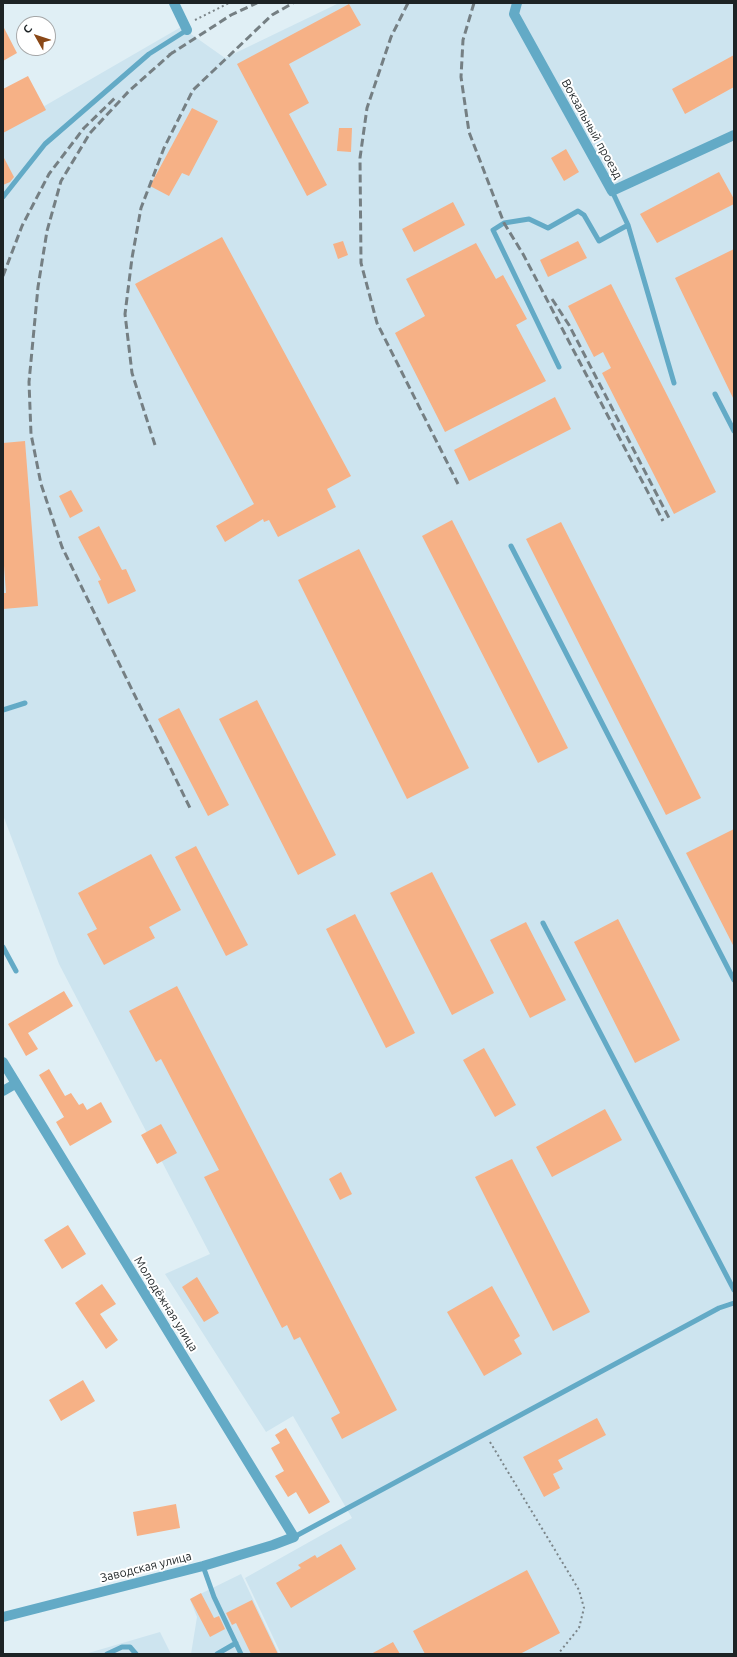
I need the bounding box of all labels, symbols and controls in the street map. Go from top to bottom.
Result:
north arrow [16,16,56,56]
text: С [21,23,34,36]
street label: Вокзальный проезд [559,76,625,182]
street label: Молодёжная улица [131,1254,201,1354]
street label: Заводская улица [99,1549,193,1585]

